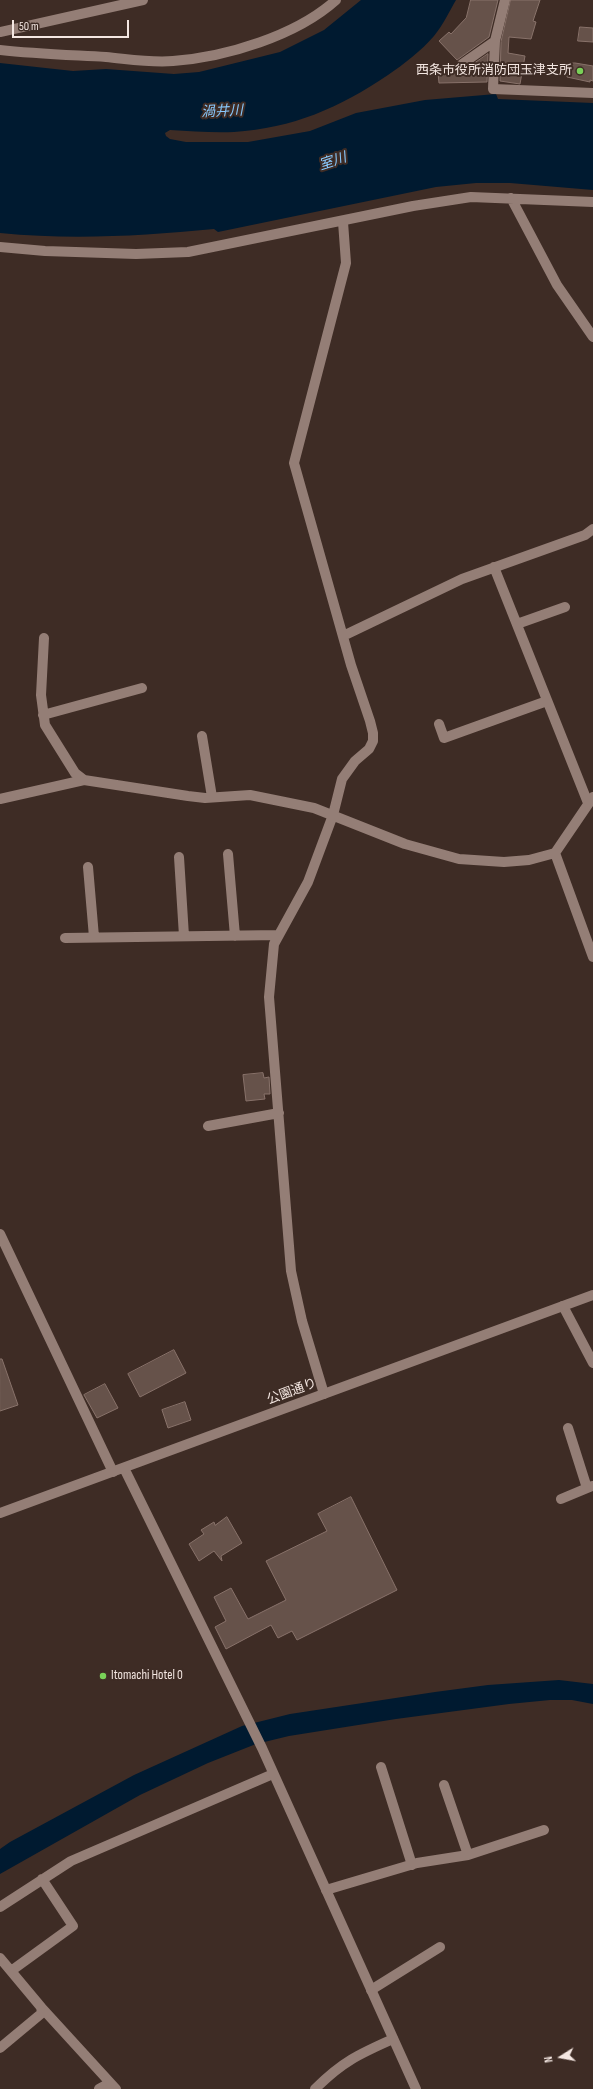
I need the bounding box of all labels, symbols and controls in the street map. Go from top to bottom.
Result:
scale bar [14,12,131,38]
text: 50 m [19,19,39,34]
place label: 西条市役所消防団玉津支所 [416,63,572,79]
marker: 西条市役所消防団玉津支所 [575,66,585,76]
water label: 渦井川 [201,103,243,121]
water label: 室川 [317,150,349,174]
street label: 公園通り [265,1376,319,1408]
place label: Itomachi Hotel 0 [111,1668,183,1684]
marker: Itomachi Hotel 0 [98,1671,108,1681]
north arrow [541,2037,581,2077]
text: N [542,2055,556,2064]

